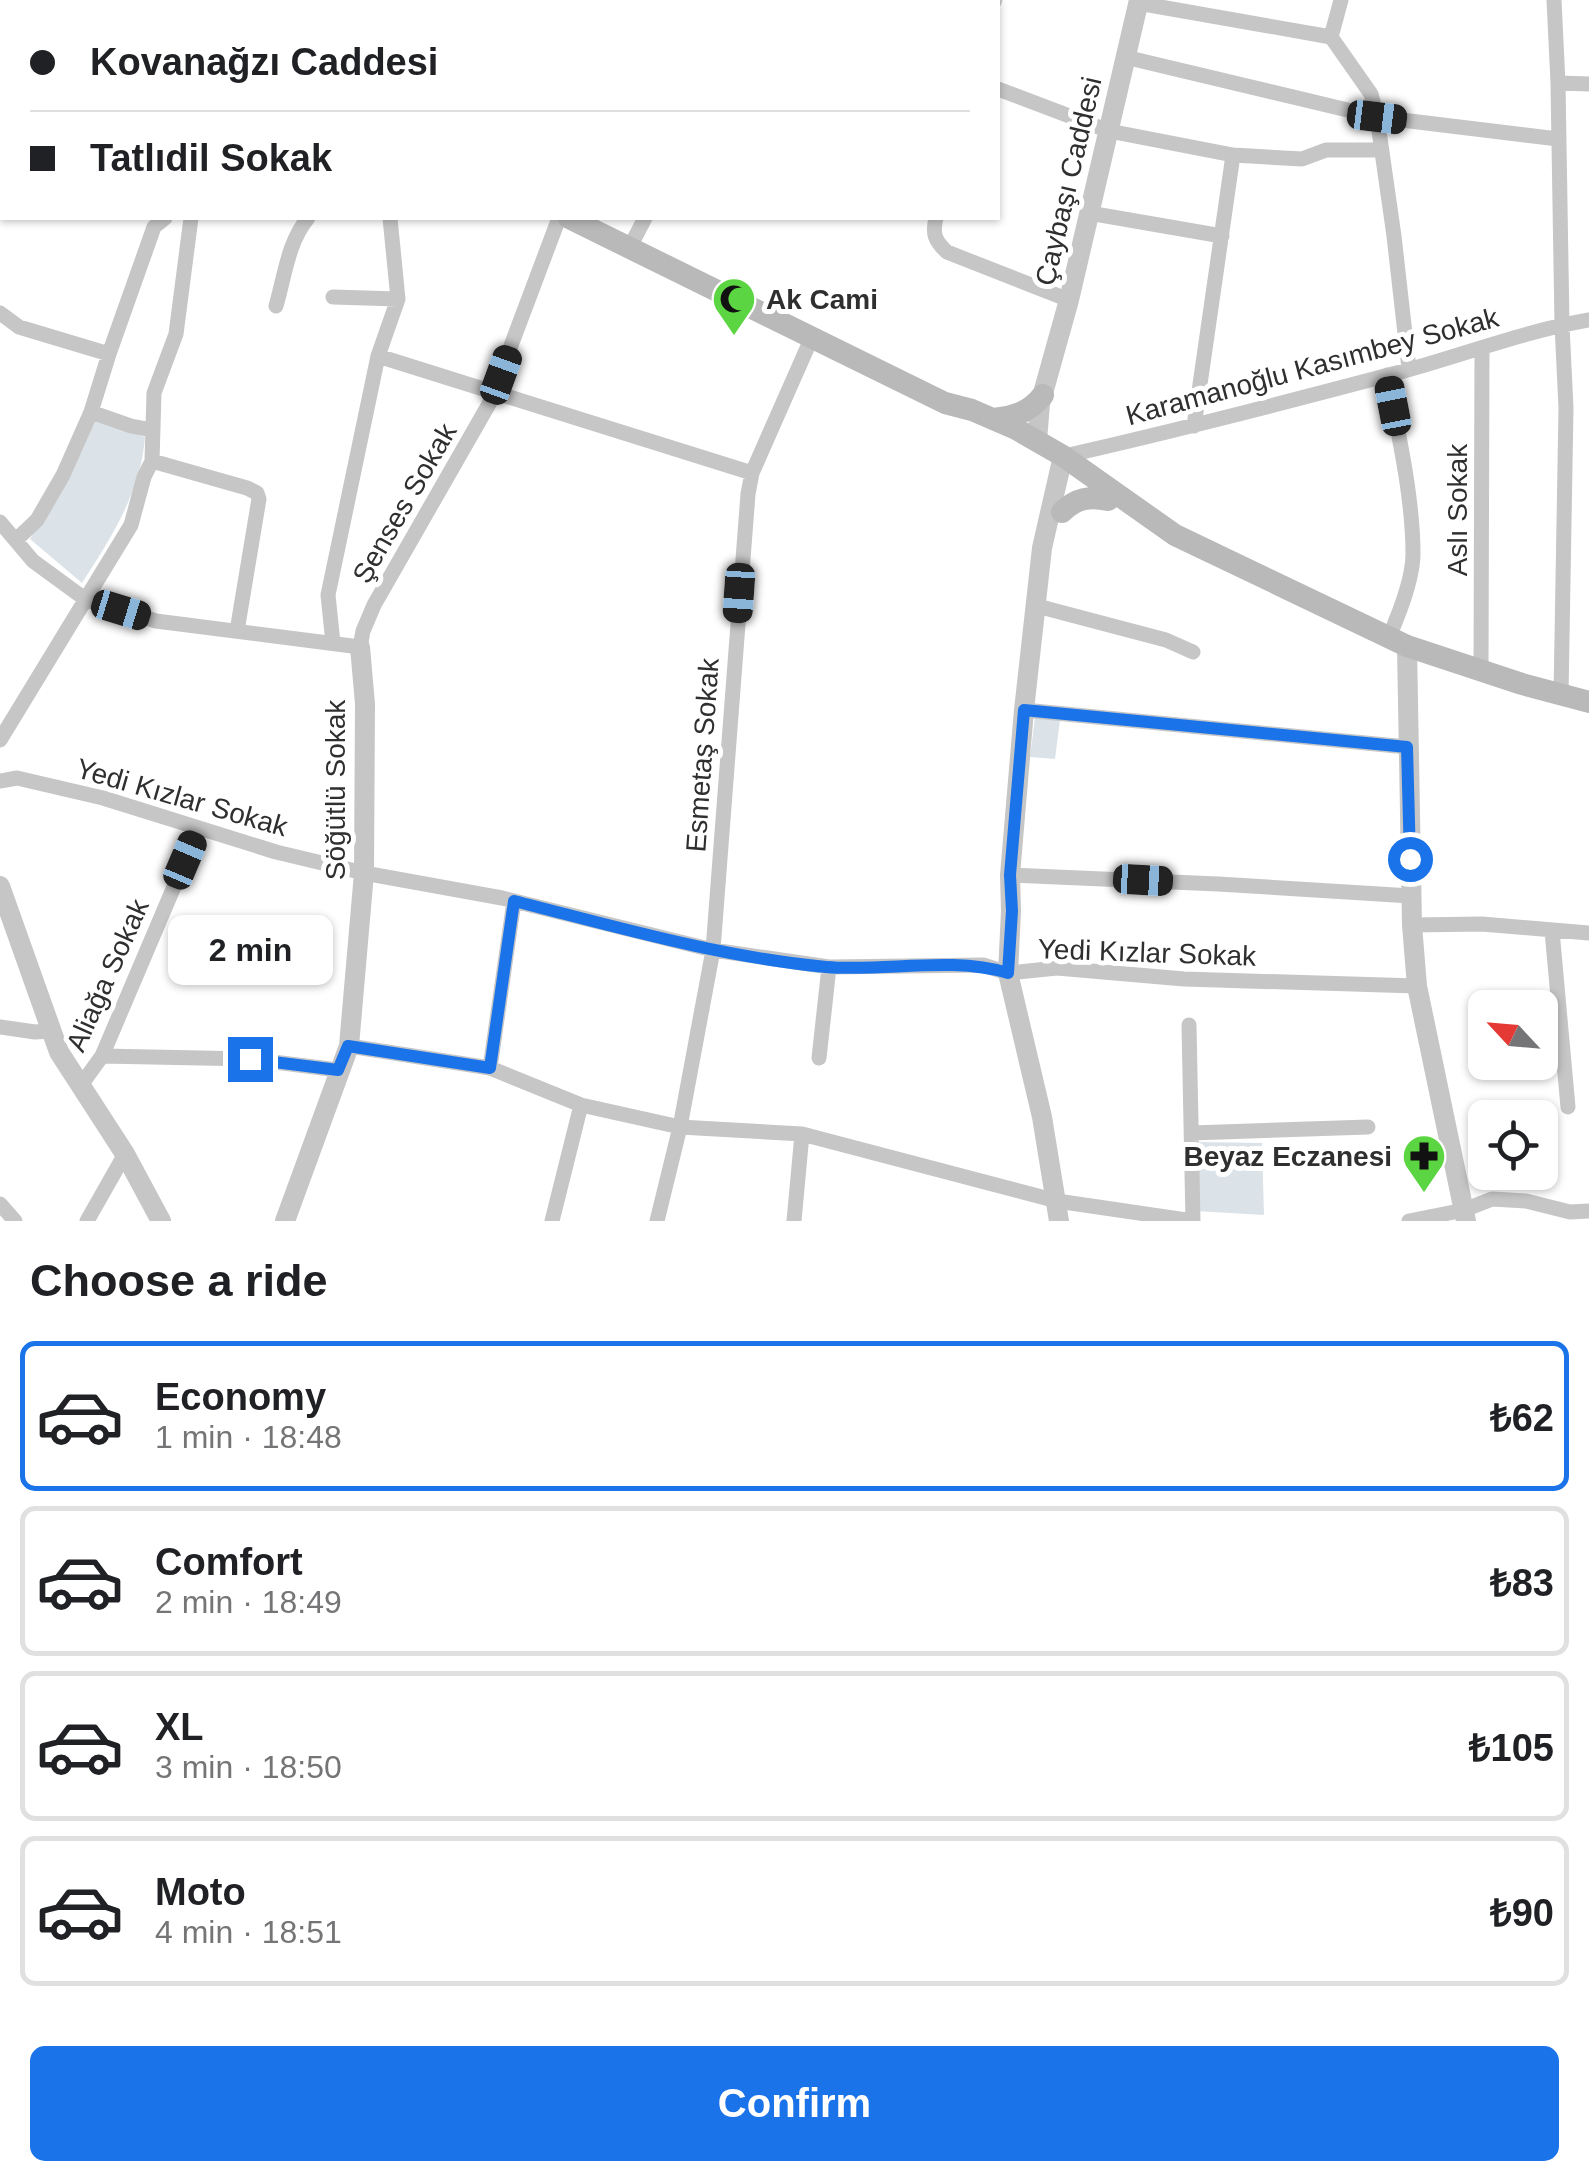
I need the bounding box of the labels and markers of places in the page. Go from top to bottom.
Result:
mosque icon: Ak Cami [711,276,757,337]
place label: Ak Cami [766,284,878,315]
pharmacy icon: Beyaz Eczanesi [1401,1133,1447,1194]
place label: Beyaz Eczanesi [1183,1141,1392,1172]

